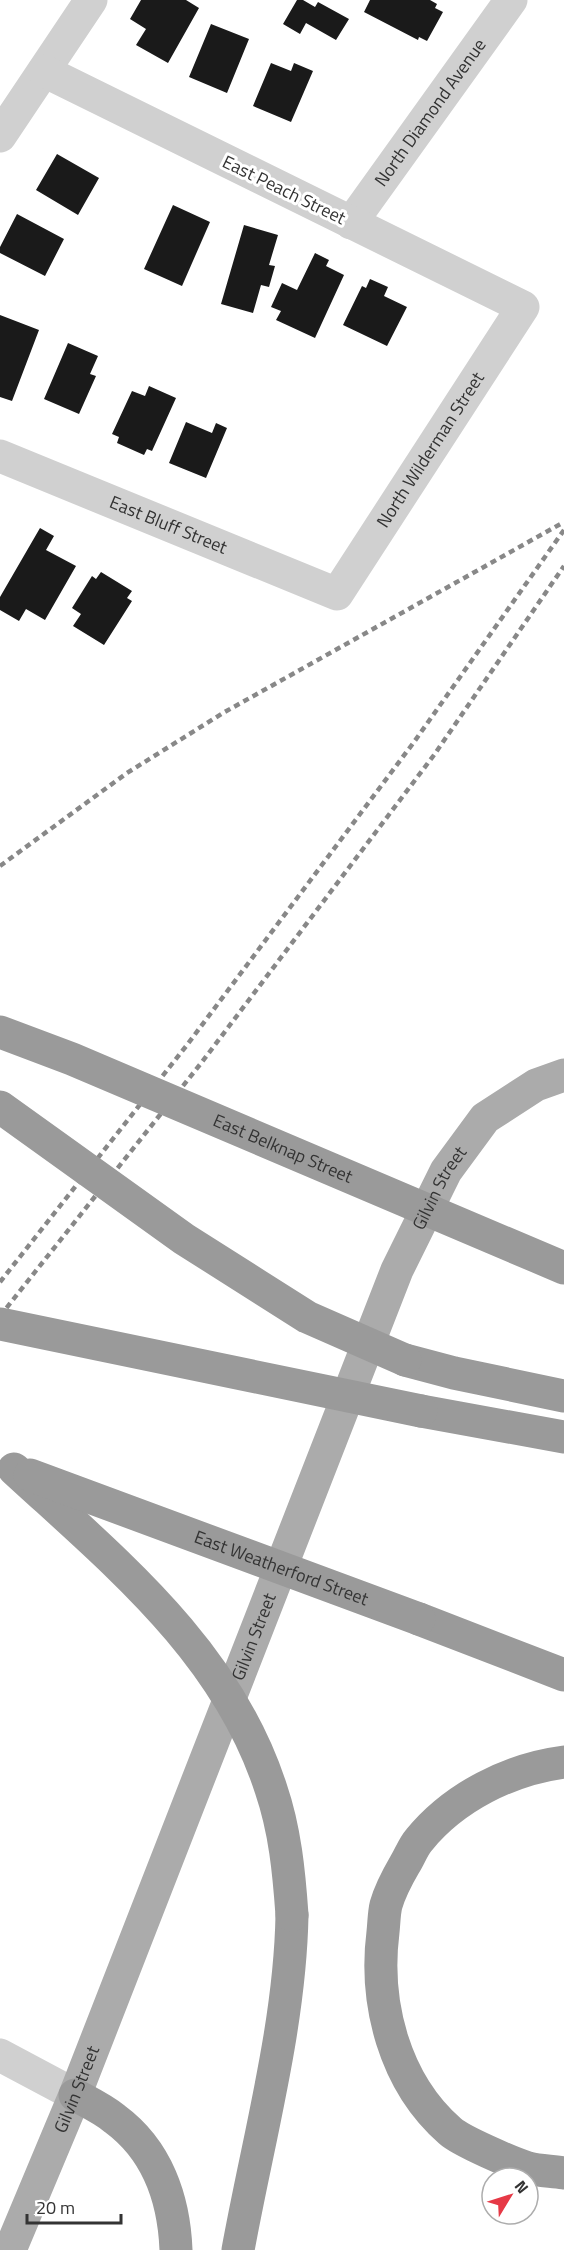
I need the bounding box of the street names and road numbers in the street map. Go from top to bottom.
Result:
street label: North Diamond Avenue [367,33,492,192]
street label: East Peach Street [218,148,351,231]
street label: North Wilderman Street [370,366,491,533]
street label: East Bluff Street [106,488,232,561]
street label: East Belknap Street [209,1107,358,1190]
street label: Gilvin Street [405,1140,473,1234]
street label: East Weatherford Street [191,1523,373,1612]
street label: Gilvin Street [224,1588,283,1684]
street label: Gilvin Street [47,2041,106,2137]

